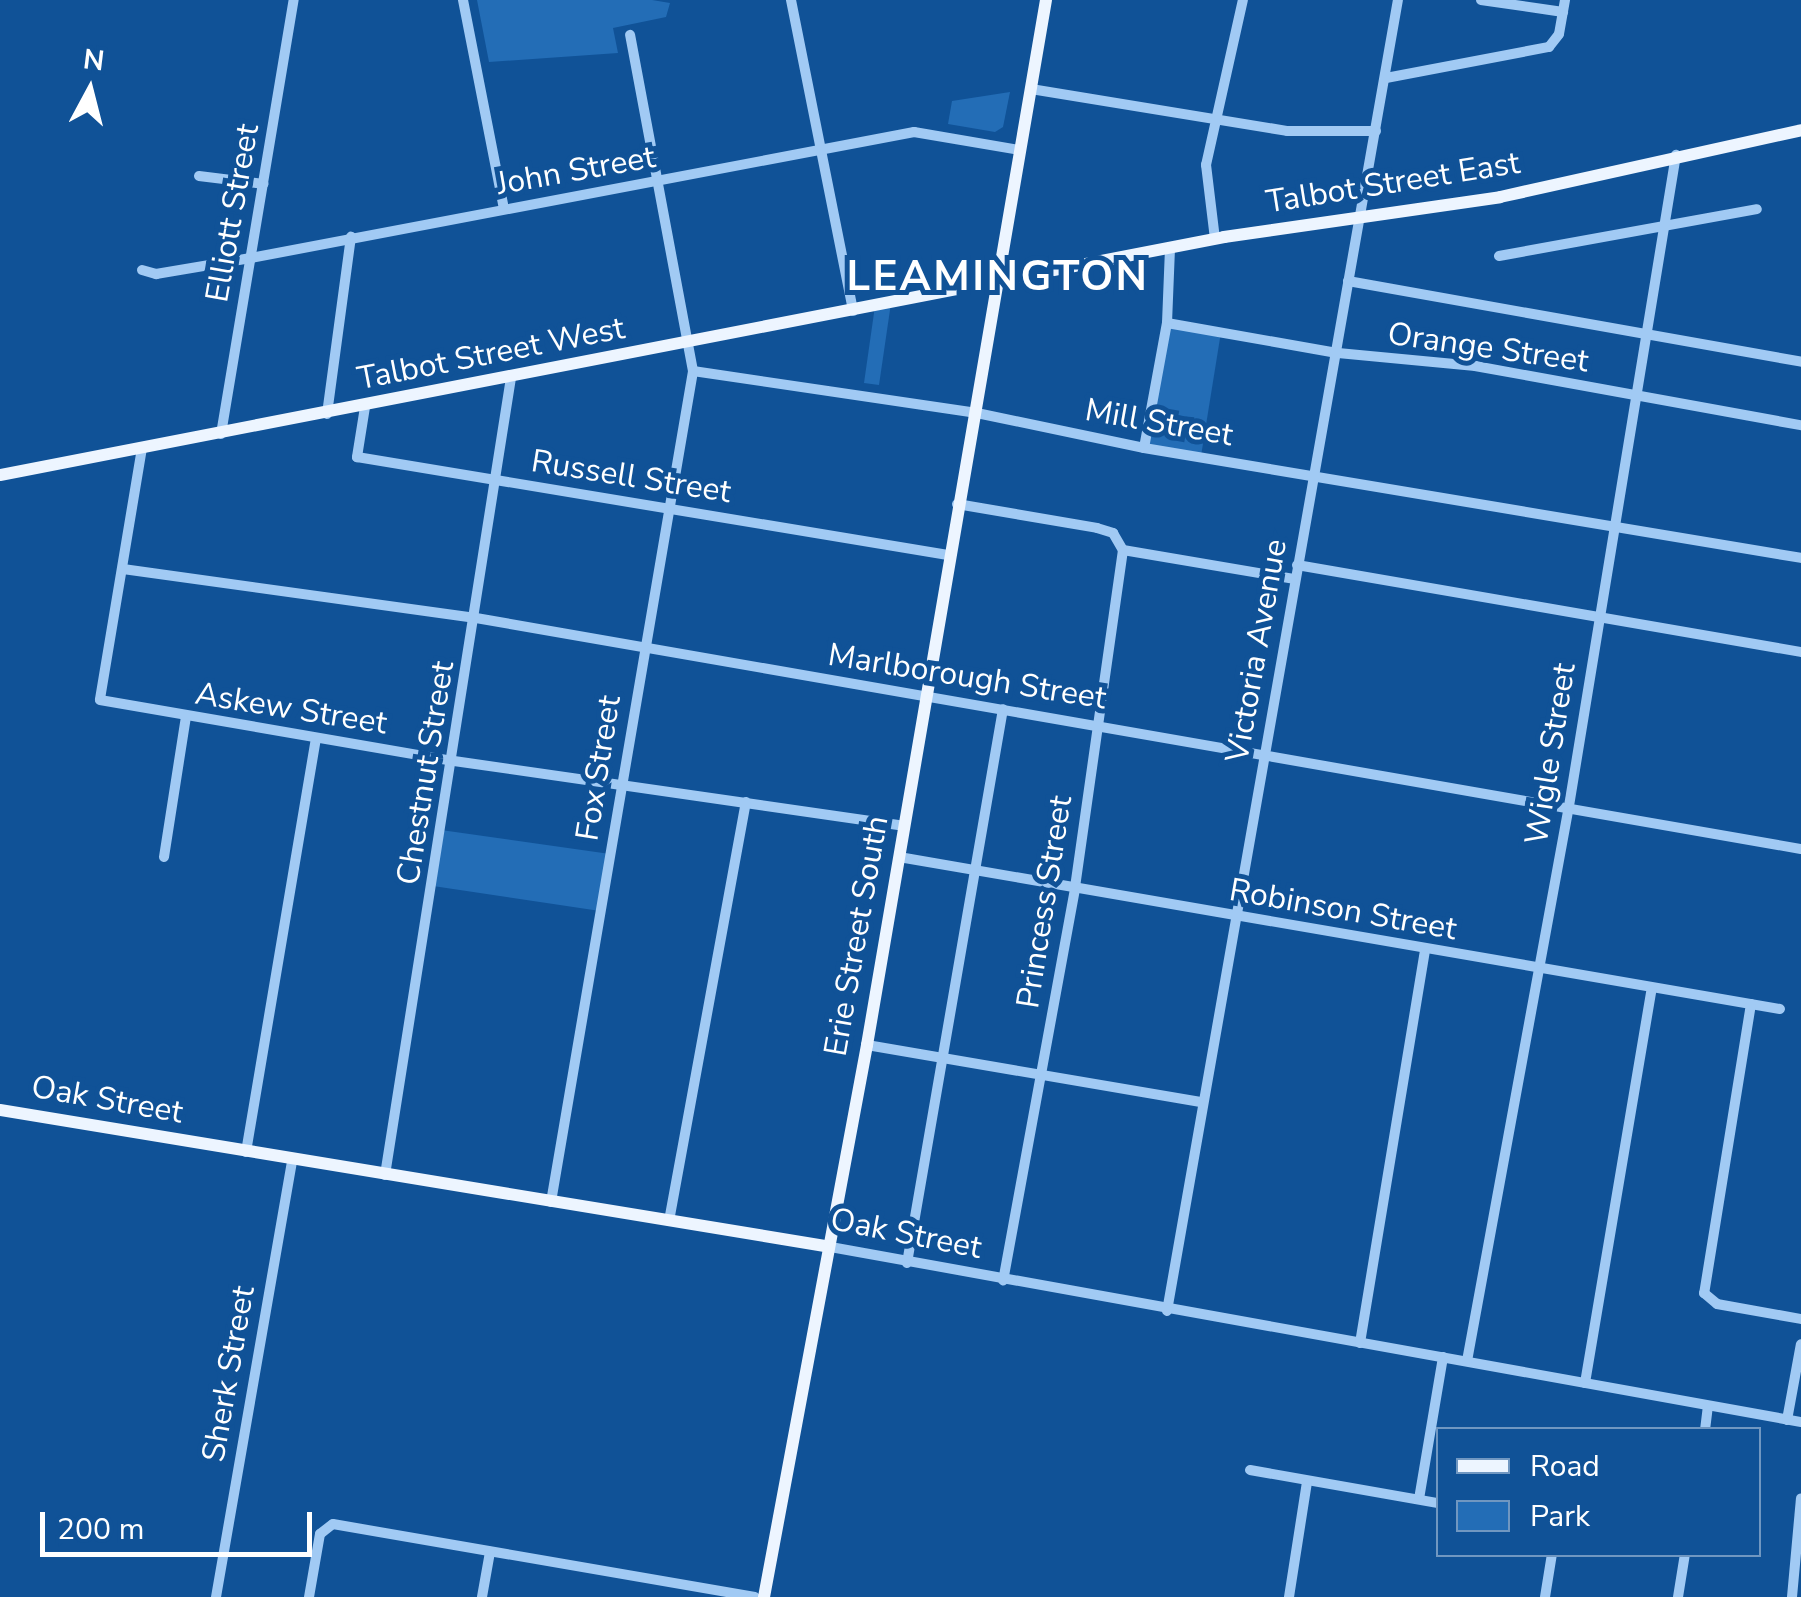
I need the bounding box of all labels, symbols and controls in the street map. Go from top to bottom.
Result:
north arrow [40,40,140,140]
text: N [81,40,106,80]
street label: Elliott Street [198,121,268,305]
street label: John Street [494,138,658,204]
street label: Talbot Street East [1263,144,1523,222]
district label: LEAMINGTON [846,252,1150,302]
street label: Talbot Street West [354,309,628,399]
street label: Orange Street [1385,315,1591,381]
street label: Mill Street [1082,391,1236,455]
street label: Russell Street [528,442,734,512]
street label: Victoria Avenue [1218,536,1296,766]
street label: Marlborough Street [825,636,1109,718]
street label: Chestnut Street [389,658,463,888]
street label: Wigle Street [1518,660,1584,848]
street label: Askew Street [193,675,389,743]
street label: Fox Street [569,693,629,843]
street label: Princess Street [1009,793,1081,1011]
street label: Erie Street South [817,813,897,1059]
street label: Robinson Street [1226,871,1460,949]
street label: Oak Street [28,1068,186,1132]
street label: Oak Street [827,1201,985,1267]
street label: Sherk Street [195,1283,263,1465]
legend [1436,1427,1761,1557]
text: Road [1530,1446,1600,1487]
scale bar [45,1492,318,1554]
text: Park [1530,1496,1590,1537]
text: 200 m [57,1509,144,1550]

